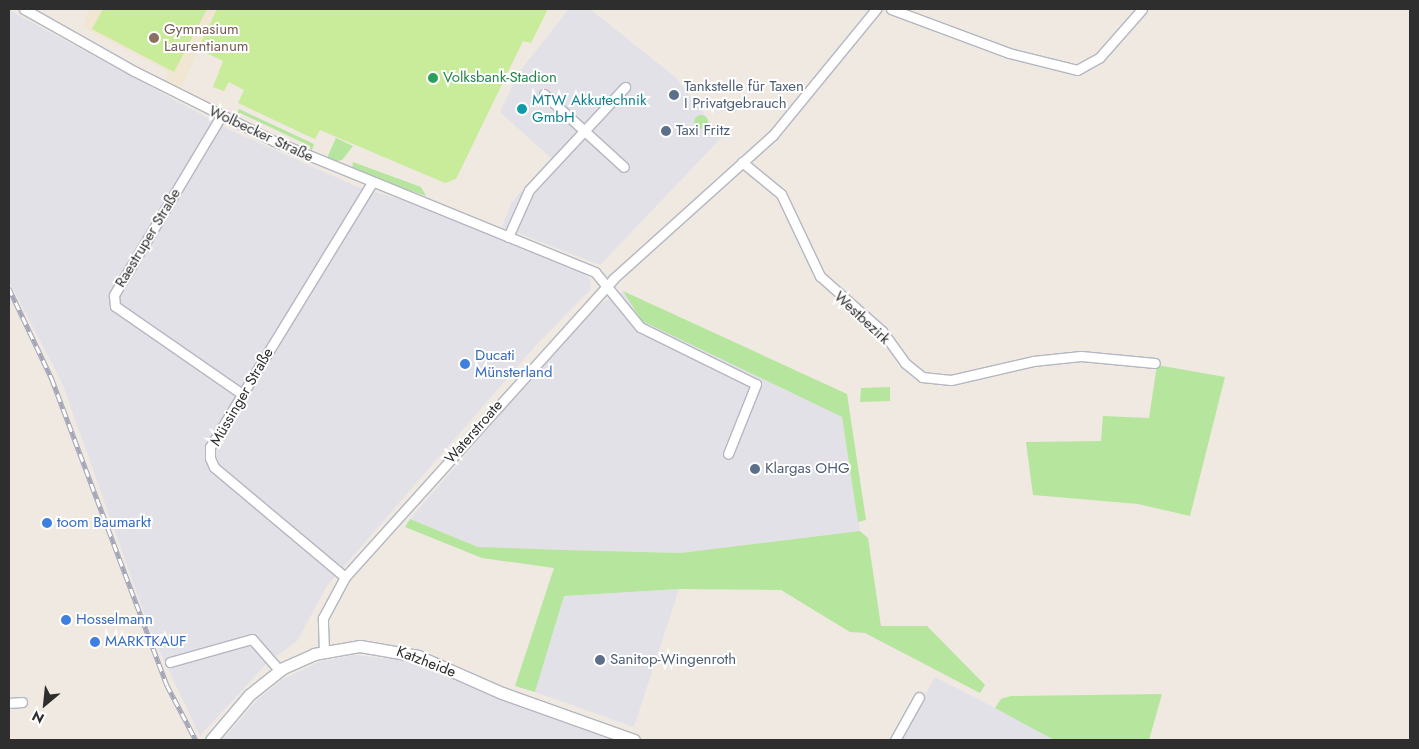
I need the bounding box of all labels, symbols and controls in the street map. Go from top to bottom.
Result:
place label: Gymnasium Laurentianum [164,20,249,55]
marker: Gymnasium Laurentianum [148,32,160,44]
place label: Volksbank-Stadion [443,69,557,87]
marker: Volksbank-Stadion [427,72,439,84]
place label: Tankstelle für Taxen I Privatgebrauch [684,77,804,112]
marker: Tankstelle für Taxen I Privatgebrauch [668,89,680,101]
place label: MTW Akkutechnik GmbH [532,91,646,126]
street label: Wolbecker Straße [206,102,316,166]
marker: MTW Akkutechnik GmbH [516,103,528,115]
place label: Taxi Fritz [676,122,730,140]
marker: Taxi Fritz [660,125,672,137]
street label: Raestruper Straße [111,185,185,291]
street label: Westbezirk [830,288,894,348]
street label: Müssinger Straße [207,345,277,449]
place label: Ducati Münsterland [475,346,553,381]
marker: Ducati Münsterland [459,358,471,370]
street label: Waterstroate [442,397,506,467]
place label: Klargas OHG [765,460,850,478]
marker: Klargas OHG [749,463,761,475]
place label: toom Baumarkt [57,514,151,532]
marker: toom Baumarkt [41,517,53,529]
place label: Hosselmann [76,611,153,629]
marker: Hosselmann [60,614,72,626]
place label: MARKTKAUF [105,633,187,651]
marker: MARKTKAUF [89,636,101,648]
street label: Katzheide [394,642,458,682]
place label: Sanitop-Wingenroth [610,651,736,669]
marker: Sanitop-Wingenroth [594,654,606,666]
north arrow [20,679,70,729]
text: N [28,706,48,729]

